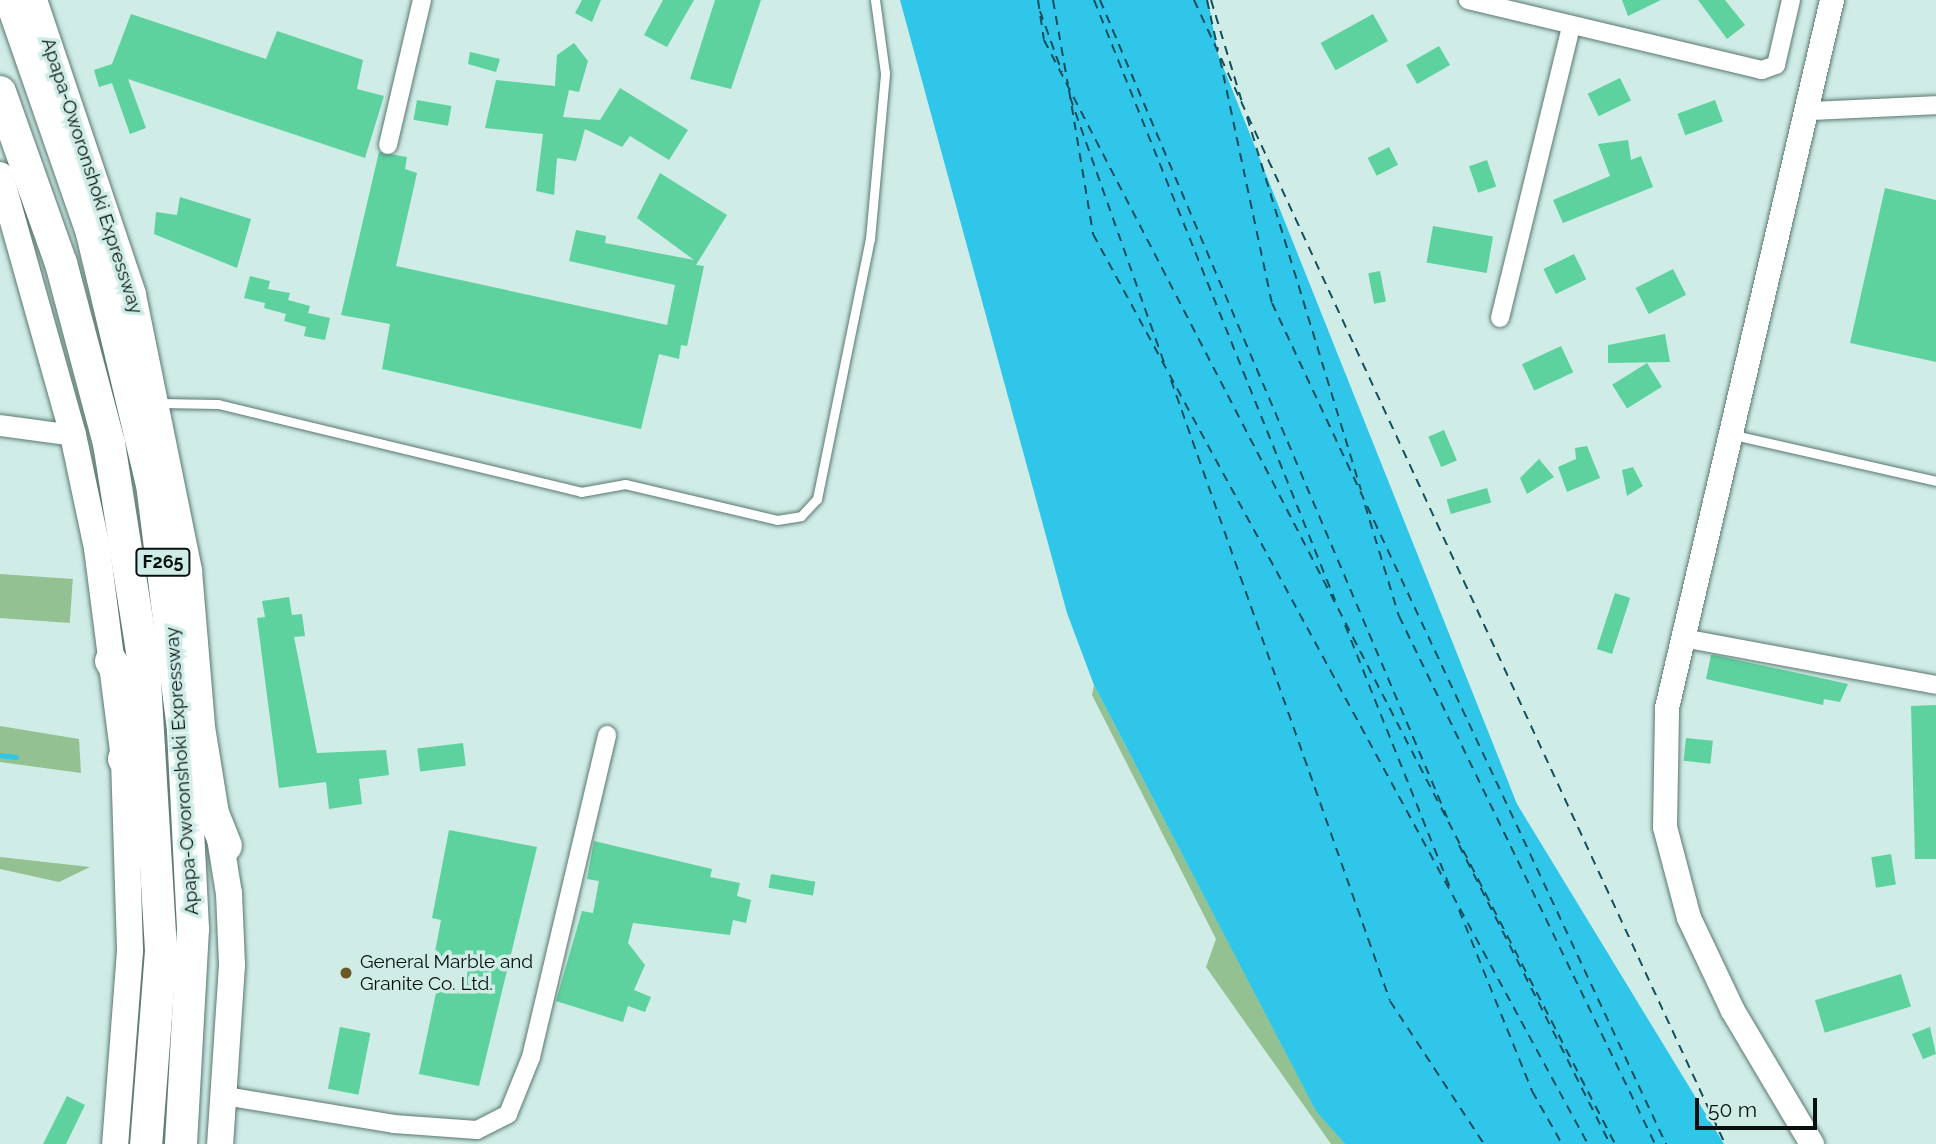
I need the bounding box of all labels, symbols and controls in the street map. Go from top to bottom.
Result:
street label: Apapa-Oworonshoki Expressway [36,35,148,317]
road number: F265 [135,548,191,576]
street label: Apapa-Oworonshoki Expressway [161,626,203,916]
place label: General Marble and Granite Co. Ltd. [360,951,534,995]
marker: General Marble and Granite Co. Ltd. [338,965,354,981]
scale bar [1698,1084,1820,1128]
text: 50 m [1708,1097,1757,1122]

